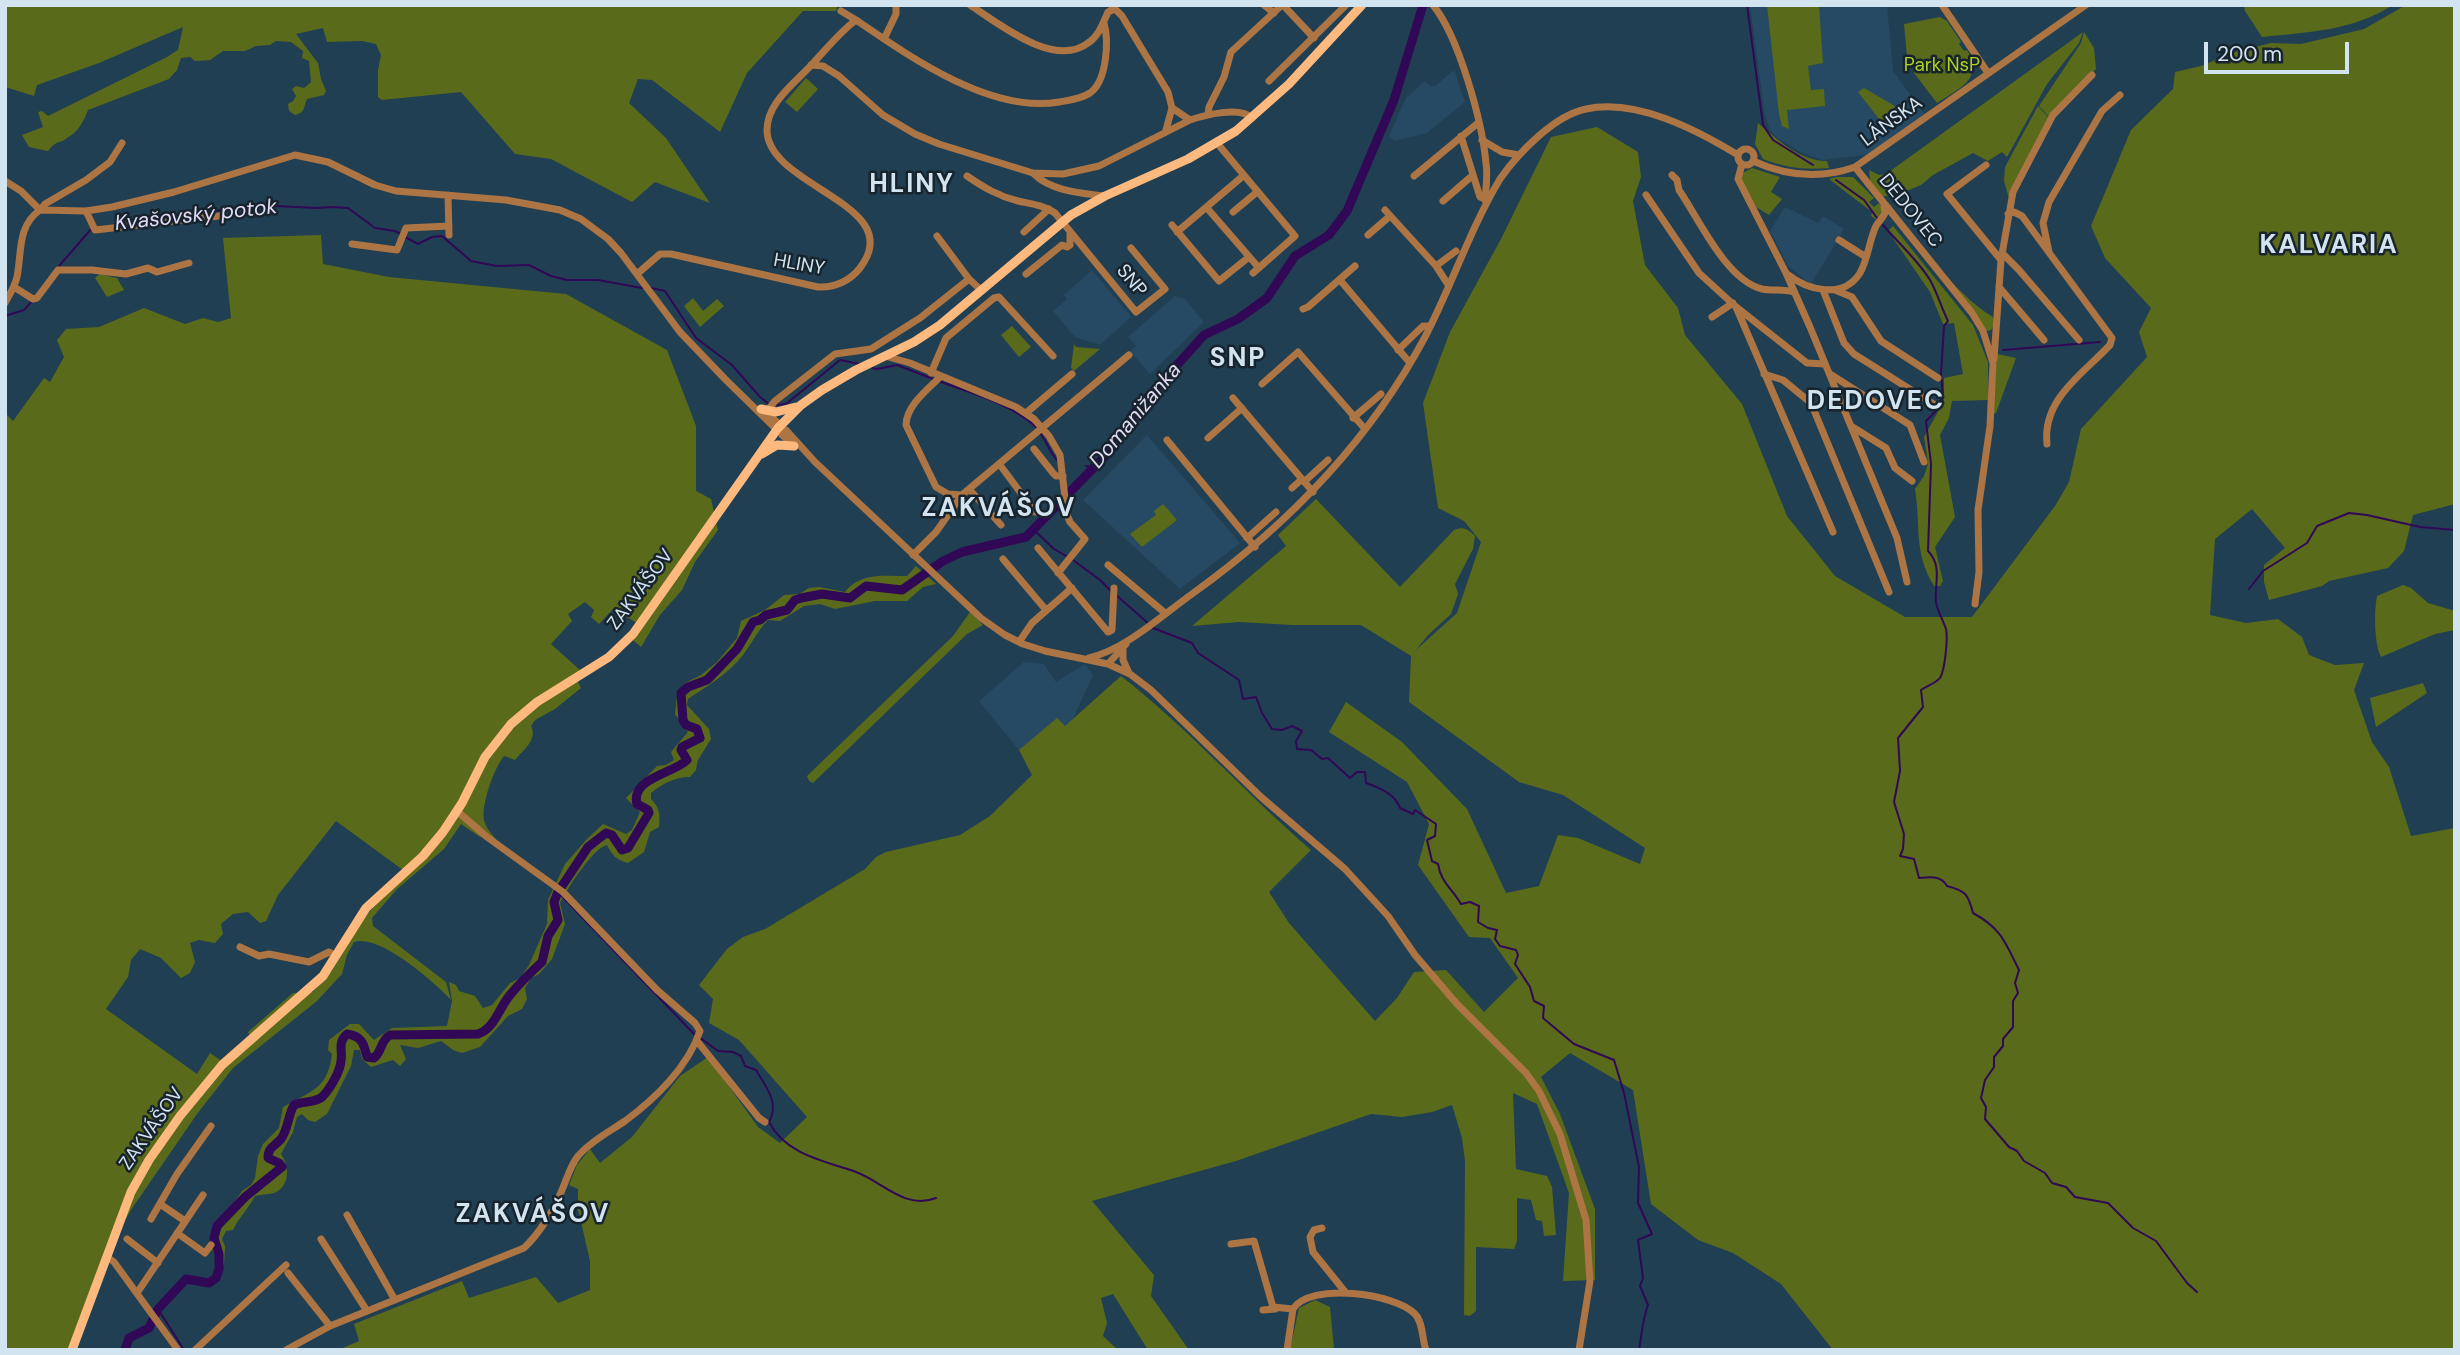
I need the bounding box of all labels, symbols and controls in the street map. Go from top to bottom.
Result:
scale bar [2208,28,2353,72]
text: 200 m [2217,40,2282,68]
park label: Park NsP [1904,55,1980,77]
street label: LÁNSKA [1857,92,1927,152]
district label: HLINY [870,169,954,201]
street label: DEDOVEC [1873,170,1947,252]
water label: Kvašovský potok [114,195,278,237]
district label: KALVARIA [2260,230,2398,262]
street label: HLINY [772,249,826,281]
street label: SNP [1111,260,1151,302]
district label: SNP [1210,343,1266,375]
water label: Domanižanka [1085,358,1187,474]
district label: DEDOVEC [1808,386,1944,418]
district label: ZAKVÁŠOV [923,493,1075,525]
street label: ZAKVÁŠOV [603,545,679,635]
street label: ZAKVÁŠOV [115,1083,189,1175]
district label: ZAKVÁŠOV [457,1199,609,1231]

